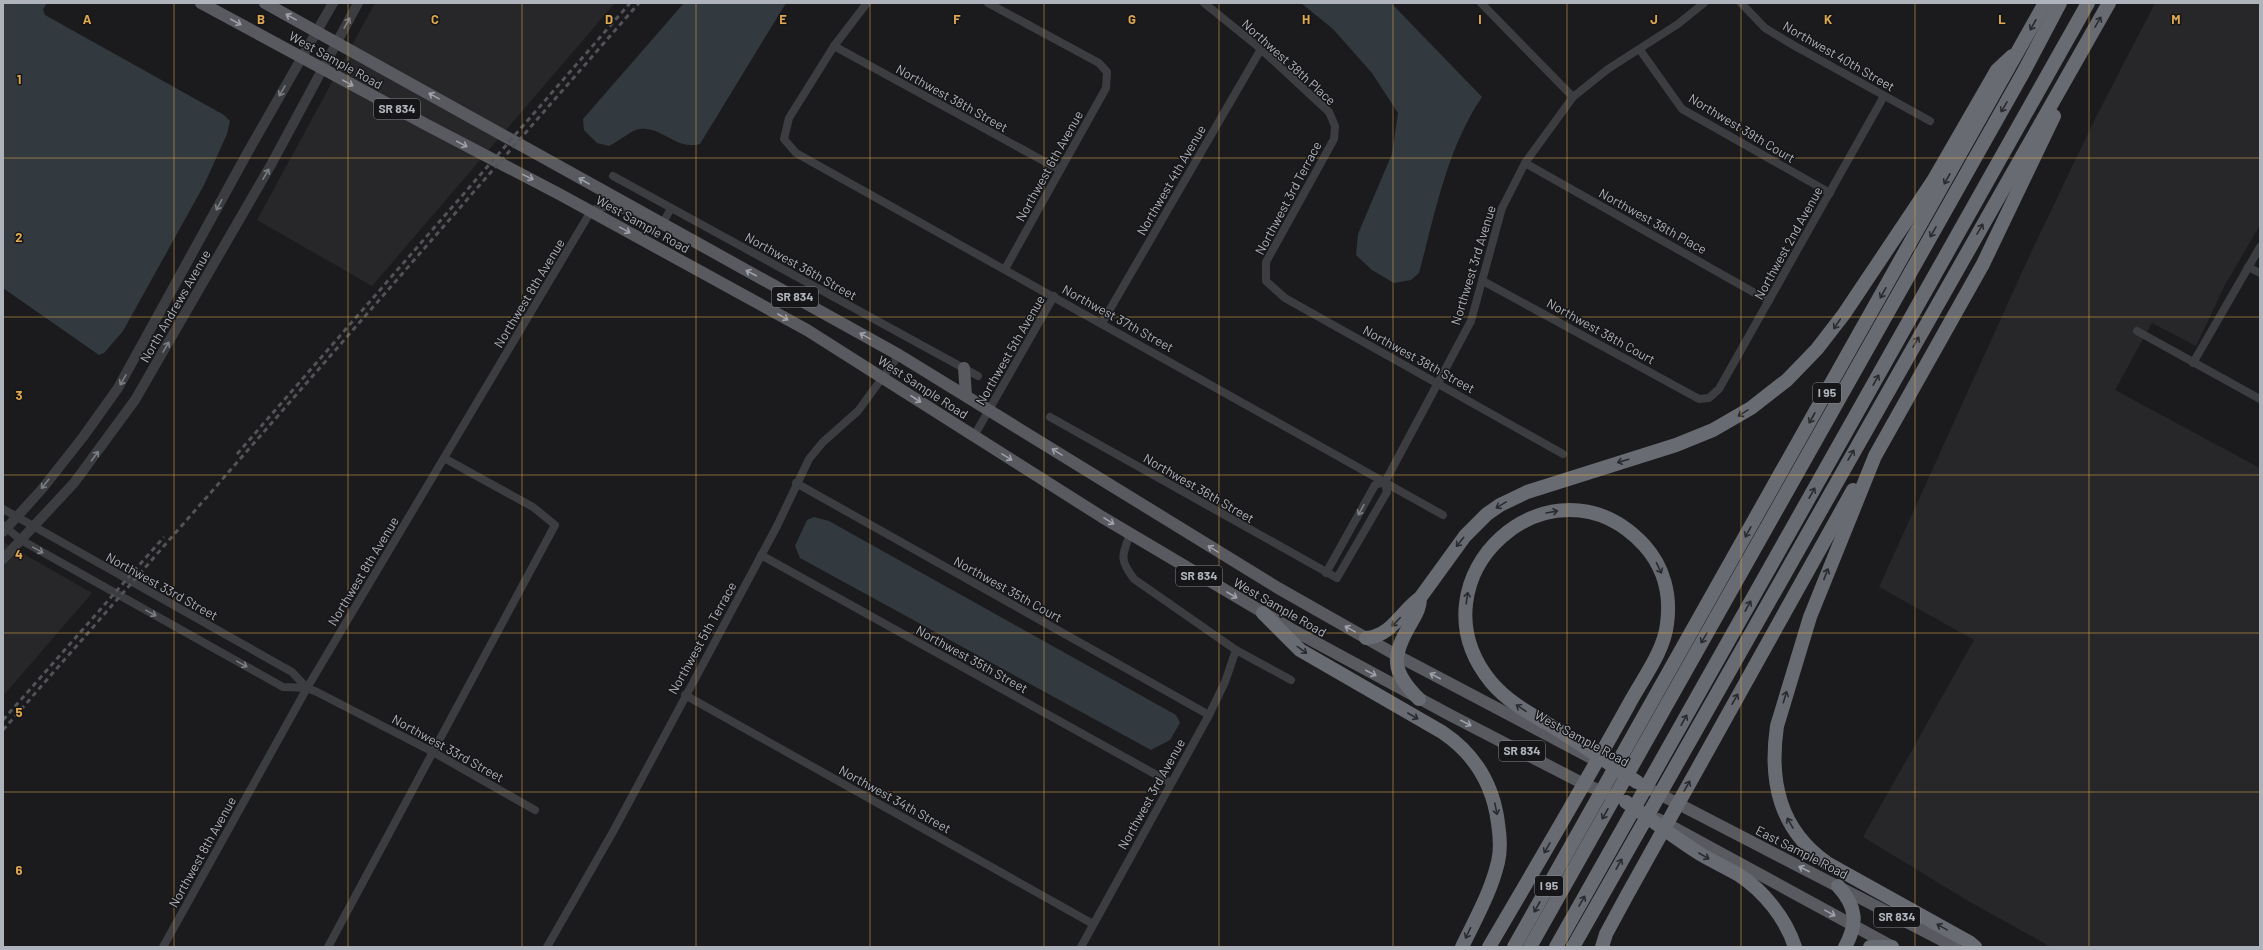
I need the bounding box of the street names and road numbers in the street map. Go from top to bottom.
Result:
street label: Northwest 38th Place [1239,16,1339,108]
street label: Northwest 40th Street [1780,17,1898,95]
street label: West Sample Road [286,28,386,92]
street label: Northwest 38th Street [893,61,1011,135]
street label: Northwest 39th Court [1686,90,1798,166]
road number: SR 834 [374,99,420,119]
street label: Northwest 6th Avenue [1012,108,1086,224]
street label: Northwest 4th Avenue [1133,122,1209,238]
street label: Northwest 3rd Terrace [1251,138,1325,257]
street label: Northwest 2nd Avenue [1750,184,1826,302]
street label: Northwest 38th Place [1596,185,1710,257]
street label: West Sample Road [593,192,693,256]
street label: Northwest 3rd Avenue [1447,203,1499,327]
street label: Northwest 36th Street [742,229,860,303]
street label: Northwest 8th Avenue [490,236,568,350]
street label: North Andrews Avenue [136,247,214,365]
street label: Northwest 37th Street [1060,281,1176,355]
road number: SR 834 [772,287,818,307]
street label: Northwest 5th Avenue [972,292,1048,408]
street label: Northwest 38th Court [1544,295,1658,367]
street label: Northwest 38th Street [1360,322,1478,396]
street label: West Sample Road [875,352,971,422]
road number: I 95 [1813,383,1841,403]
street label: Northwest 36th Street [1141,450,1257,526]
street label: Northwest 8th Avenue [324,514,402,628]
street label: Northwest 33rd Street [103,549,221,623]
street label: Northwest 35th Court [951,553,1065,625]
road number: SR 834 [1176,566,1222,586]
street label: West Sample Road [1231,574,1329,640]
street label: Northwest 5th Terrace [664,579,740,697]
street label: Northwest 35th Street [913,622,1031,696]
street label: West Sample Road [1532,706,1632,770]
street label: Northwest 33rd Street [389,711,507,785]
street label: Northwest 3rd Avenue [1114,736,1188,852]
road number: SR 834 [1499,741,1545,761]
street label: Northwest 34th Street [836,762,954,836]
street label: Northwest 8th Avenue [165,794,239,910]
street label: East Sample Road [1753,822,1851,882]
road number: I 95 [1535,876,1563,896]
road number: SR 834 [1874,907,1920,927]

